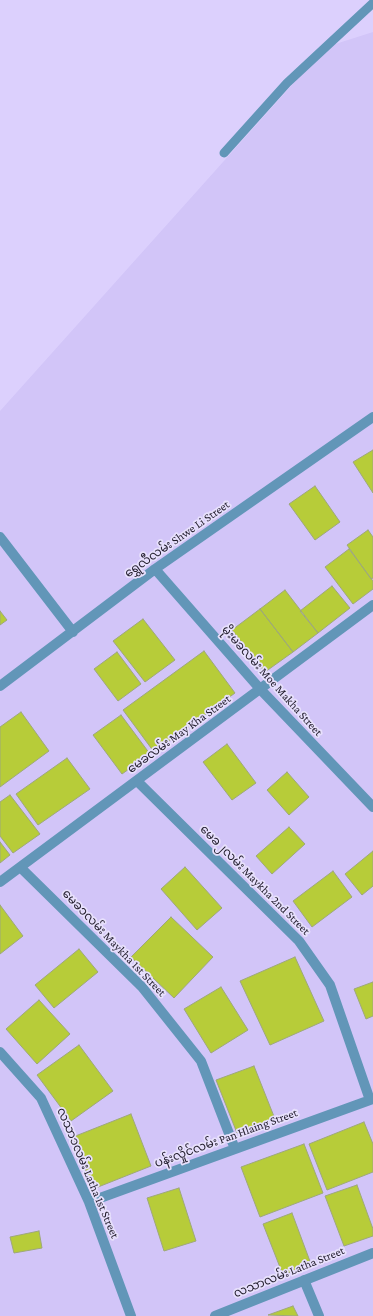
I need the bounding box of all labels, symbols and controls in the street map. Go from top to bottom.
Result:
street label: ရွှေလီလမ်း Shwe Li Street [122,497,232,581]
street label: မိုးမခလမ်း Moe Makha Street [219,623,325,739]
street label: မေခလမ်း May Kha Street [125,692,233,776]
street label: မေခ၂လမ်း Maykha 2nd Street [197,822,313,938]
street label: မေခ၁လမ်း Maykha 1st Street [59,887,169,999]
street label: လသာ၁လမ်း Latha 1st Street [54,1105,122,1241]
street label: ပန်းလှိုင်လမ်း Pan Hlaing Street [153,1105,299,1171]
street label: လသာလမ်း Latha Street [231,1243,347,1301]

